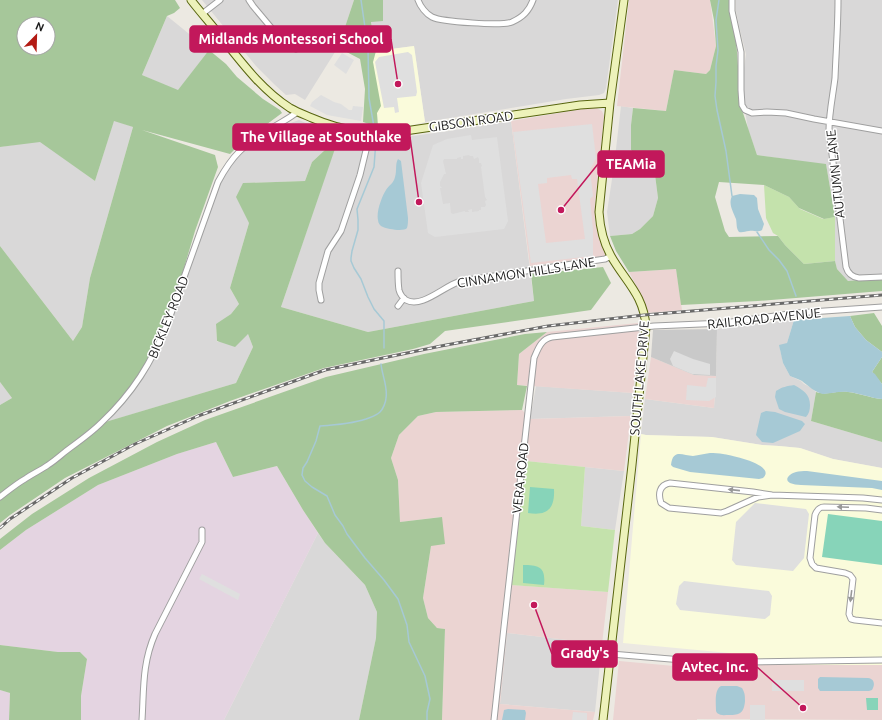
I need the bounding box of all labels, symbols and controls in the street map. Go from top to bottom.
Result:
north arrow [16,16,56,56]
text: N [34,20,46,34]
callout: Midlands Montessori School [190,26,391,52]
text: Midlands Montessori School [199,31,383,47]
street label: GIBSON ROAD [428,108,514,134]
callout: The Village at Southlake [233,124,410,150]
text: The Village at Southlake [240,129,402,145]
street label: AUTUMN LANE [823,129,847,219]
callout: TEAMia [598,151,664,177]
text: TEAMia [606,156,656,172]
street label: CINNAMON HILLS LANE [456,254,596,290]
street label: BICKLEY ROAD [145,274,191,360]
street label: RAILROAD AVENUE [706,305,822,331]
street label: SOUTH LAKE DRIVE [627,320,651,436]
street label: VERA ROAD [509,442,531,514]
one-way arrow [727,487,740,493]
one-way arrow [836,504,849,510]
one-way arrow [848,590,854,602]
callout: Grady's [552,641,617,667]
text: Grady's [561,645,610,661]
callout: Avtec, Inc. [673,654,757,680]
text: Avtec, Inc. [681,659,749,675]

